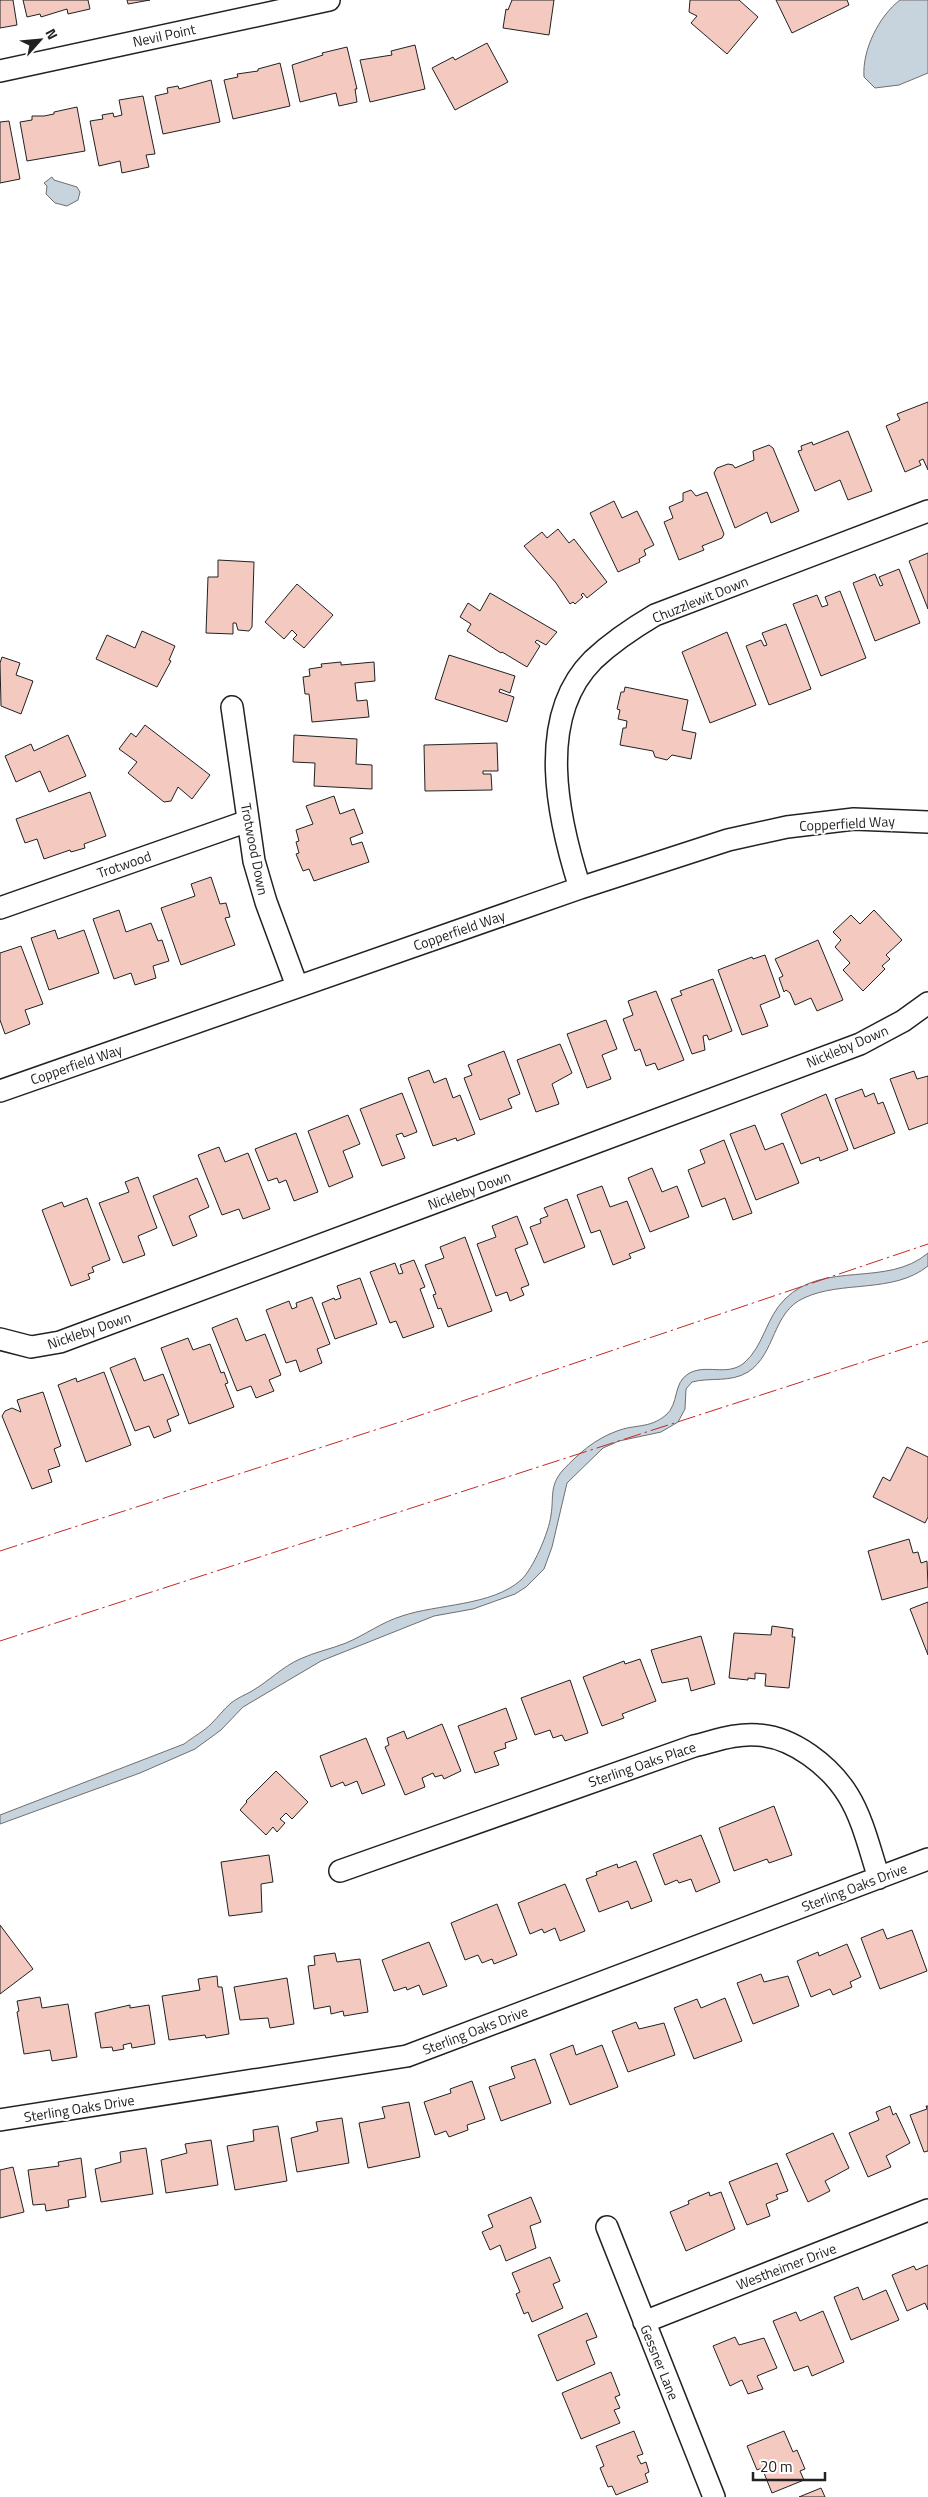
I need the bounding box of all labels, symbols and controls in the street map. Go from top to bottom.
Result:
north arrow [15,15,65,65]
street label: Nevil Point [131,18,197,52]
text: N [40,25,64,43]
street label: Chuzzlewit Down [649,570,751,628]
street label: Trotwood Down [236,801,274,897]
street label: Copperfield Way [799,810,896,836]
street label: Trotwood [94,845,154,883]
street label: Copperfield Way [410,904,508,956]
street label: Nickleby Down [803,1019,891,1073]
street label: Copperfield Way [27,1038,125,1090]
street label: Nickleby Down [424,1165,514,1215]
street label: Nickleby Down [44,1306,134,1354]
street label: Sterling Oaks Place [585,1736,699,1792]
street label: Sterling Oaks Drive [798,1857,910,1917]
street label: Sterling Oaks Drive [419,2000,531,2060]
street label: Sterling Oaks Drive [22,2089,136,2127]
street label: Westheimer Drive [733,2237,839,2295]
street label: Gessner Lane [635,2321,685,2403]
scale bar [753,2450,826,2482]
text: 20 m [760,2455,793,2478]

